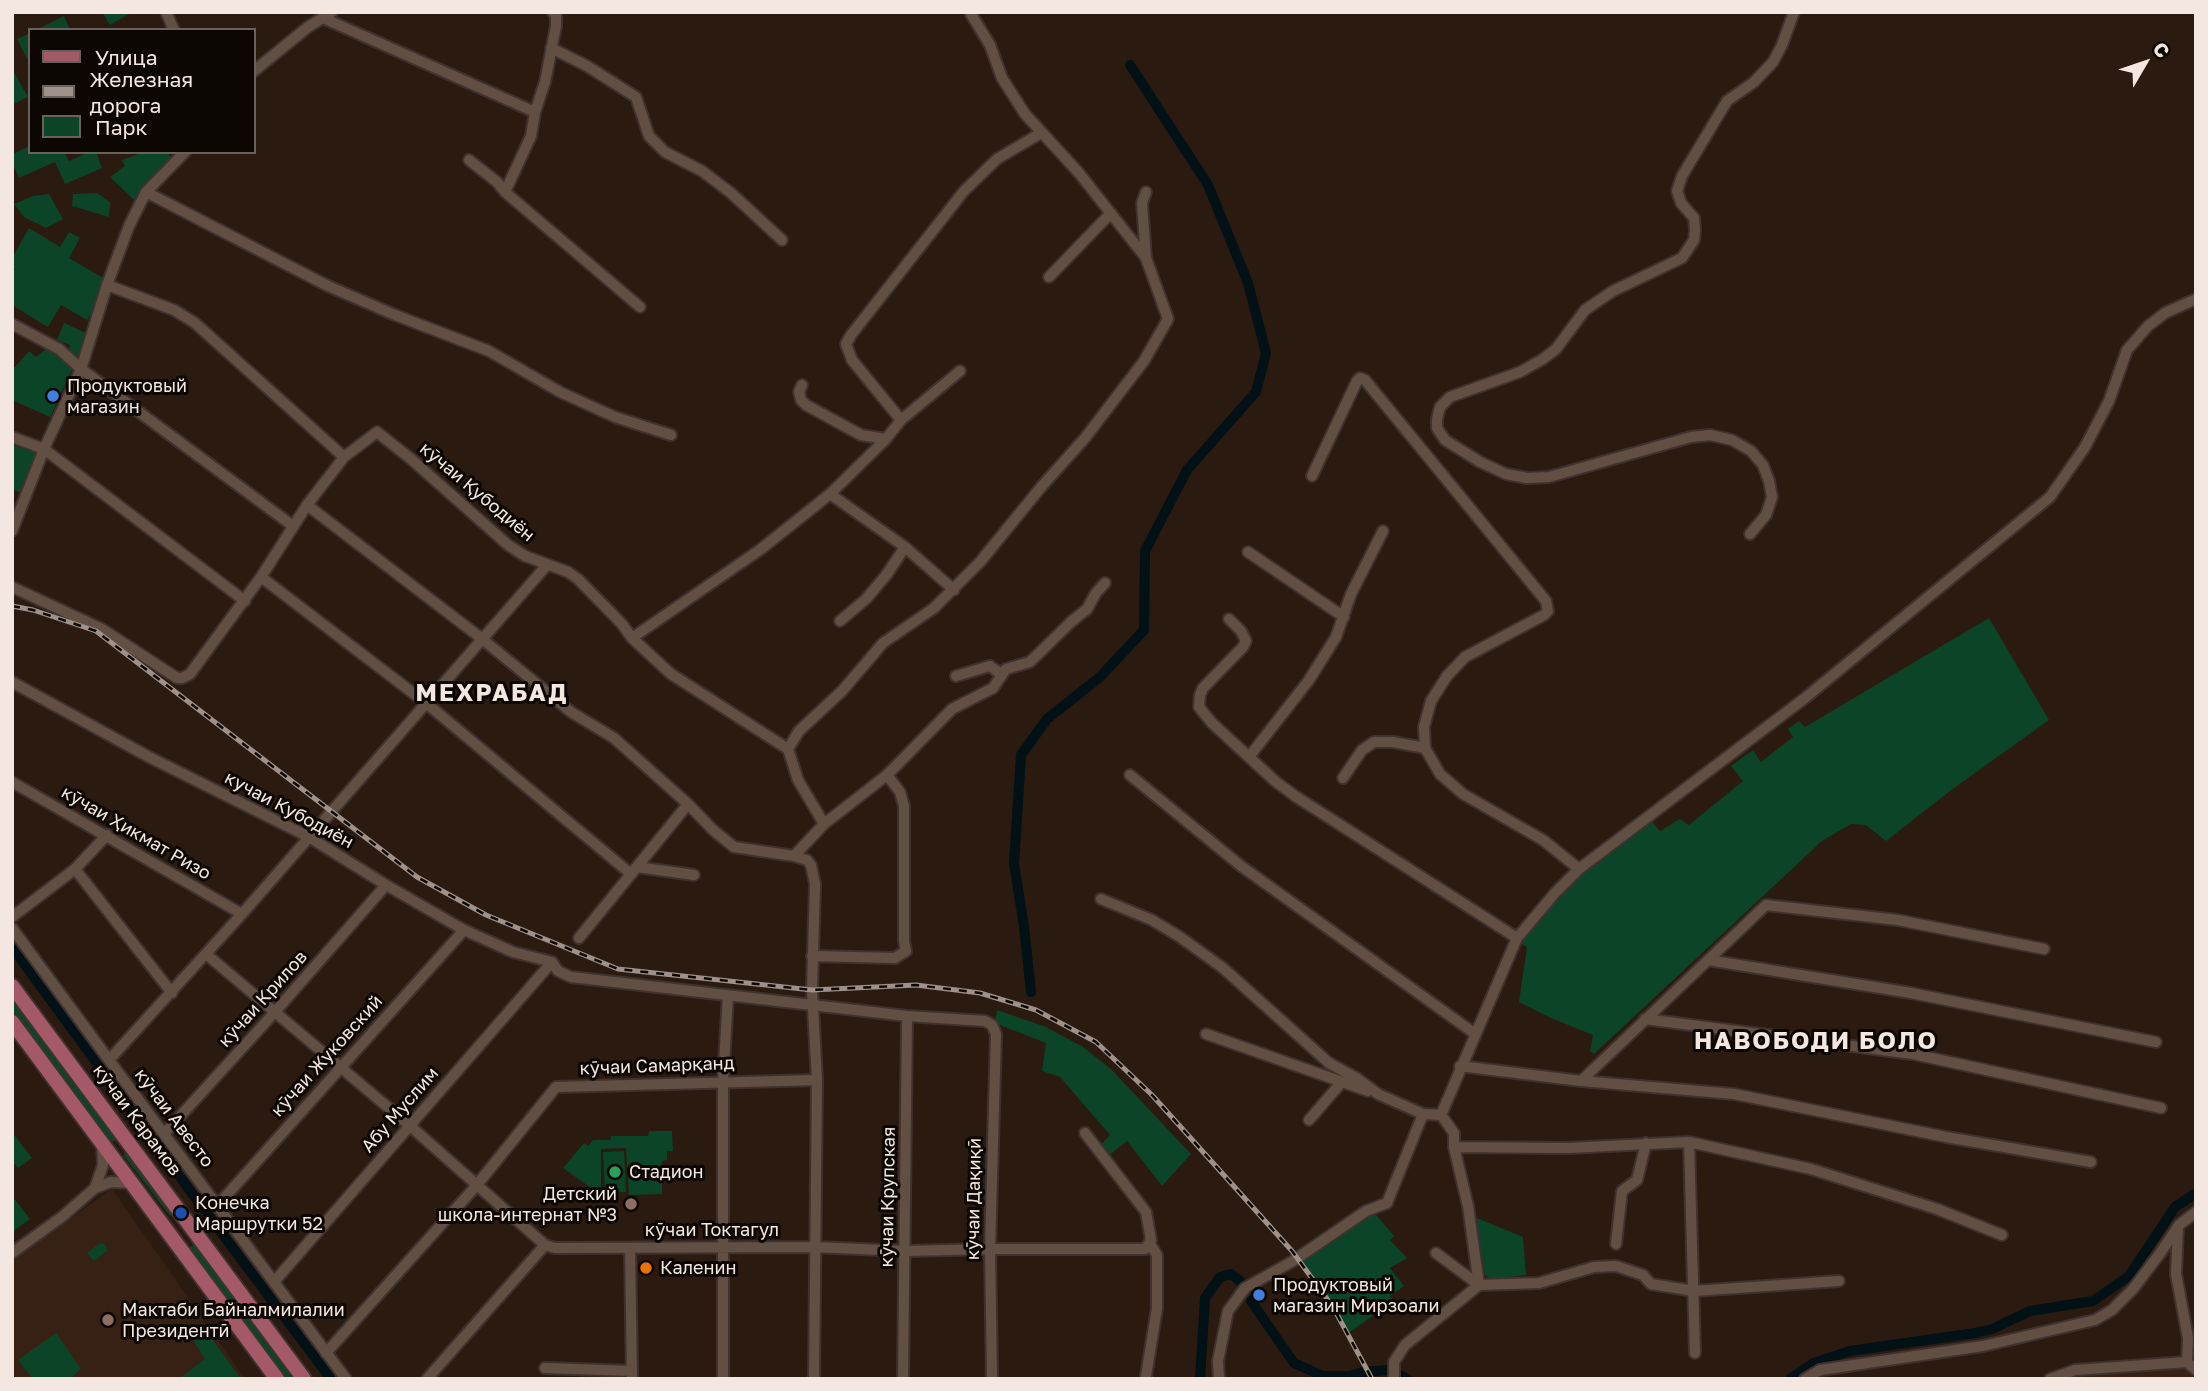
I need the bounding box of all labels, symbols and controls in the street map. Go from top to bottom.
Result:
legend [28,28,256,154]
north arrow [2110,28,2180,98]
text: С [2149,37,2175,62]
text: Улица [95,44,158,70]
text: Железная дорога [89,66,193,118]
text: Парк [95,114,148,140]
place label: Продуктовый магазин [67,375,187,418]
marker: Продуктовый магазин [45,388,61,404]
street label: кӯчаи Қубодиён [415,438,539,546]
district label: МЕХРАБАД [417,679,567,707]
street label: кучаи Кубодиён [221,767,357,853]
street label: кӯчаи Ҳикмат Ризо [57,781,215,885]
street label: кӯчаи Крилов [214,946,312,1052]
street label: кӯчаи Жуковский [267,991,387,1121]
district label: НАВОБОДИ БОЛО [1696,1027,1936,1055]
street label: кӯчаи Самарқанд [579,1053,735,1079]
street label: кӯчаи Карамов [88,1060,186,1180]
street label: Абу Муслим [357,1063,443,1157]
street label: кӯчаи Авесто [130,1064,218,1172]
street label: кӯчаи Крупская [876,1126,900,1268]
street label: кӯчаи Дақиқӣ [962,1138,986,1260]
place label: Стадион [629,1161,704,1183]
marker: Стадион [607,1164,623,1180]
place label: Детский школа-интернат №3 [438,1183,617,1226]
place label: Конечка Маршрутки 52 [195,1192,323,1234]
marker: Детский школа-интернат №3 [623,1196,639,1212]
marker: Конечка Маршрутки 52 [173,1205,189,1221]
street label: кӯчаи Токтагул [645,1219,779,1241]
place label: Каленин [660,1257,736,1279]
marker: Каленин [638,1260,654,1276]
place label: Продуктовый магазин Мирзоали [1273,1274,1440,1316]
marker: Продуктовый магазин Мирзоали [1251,1287,1267,1303]
place label: Мактаби Байналмилалии Президентӣ [122,1299,345,1342]
marker: Мактаби Байналмилалии Президентӣ [100,1312,116,1328]

